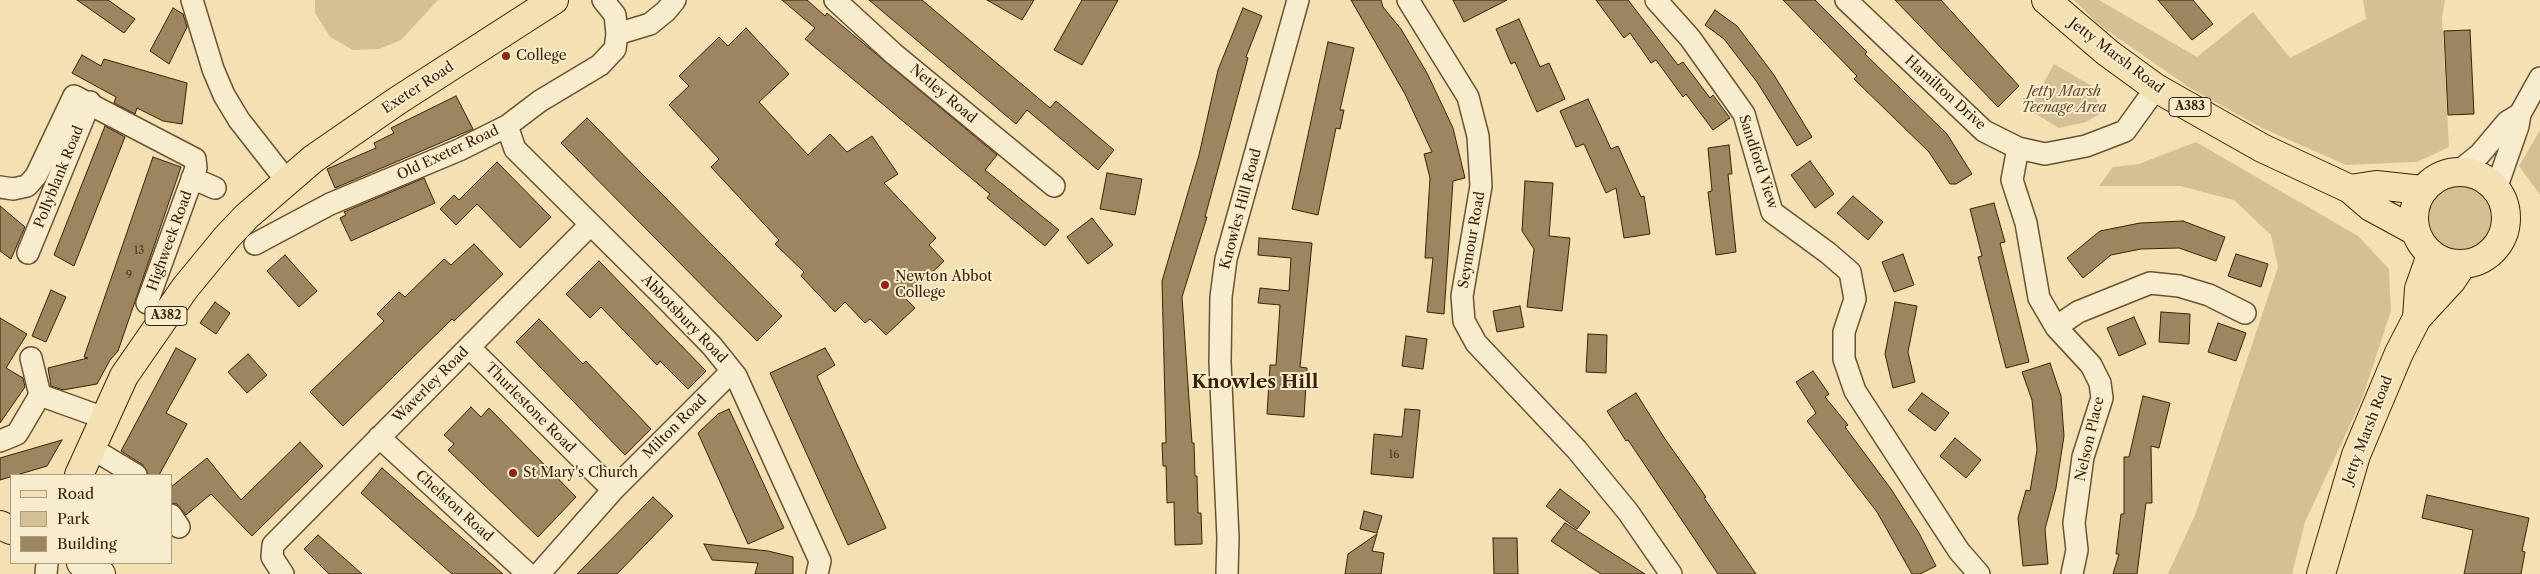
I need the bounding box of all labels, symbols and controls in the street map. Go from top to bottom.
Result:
street label: Jetty Marsh Road [2065,15,2167,97]
place label: College [516,48,567,64]
marker: College [500,50,512,62]
street label: Hamilton Drive [1901,52,1989,134]
street label: Exeter Road [379,59,457,117]
street label: Netley Road [906,61,980,127]
park label: Jetty Marsh Teenage Area [2021,84,2107,116]
road number: A383 [2169,98,2211,116]
street label: Sandford View [1735,113,1781,211]
street label: Old Exeter Road [394,122,502,184]
street label: Pollyblank Road [31,123,87,231]
street label: Knowles Hill Road [1217,147,1265,271]
street label: Highweek Road [144,189,196,293]
street label: Seymour Road [1455,190,1489,290]
house number: 13 [134,244,144,258]
house number: 9 [126,269,132,283]
place label: Newton Abbot College [895,269,992,302]
street label: Abbotsbury Road [638,271,730,367]
marker: Newton Abbot College [879,279,891,291]
road number: A382 [145,306,187,326]
street label: Waverley Road [390,344,472,426]
street label: Thurlestone Road [482,360,578,456]
district label: Knowles Hill [1192,372,1318,394]
street label: Jetty Marsh Road [2340,374,2396,486]
street label: Milton Road [640,392,710,462]
street label: Nelson Place [2072,395,2108,483]
house number: 16 [1388,448,1400,462]
place label: St Mary's Church [523,465,638,481]
street label: Chelston Road [412,467,496,545]
marker: St Mary's Church [507,467,519,479]
legend [10,474,172,564]
text: Road [57,484,94,503]
text: Park [57,509,90,528]
text: Building [57,534,117,553]

